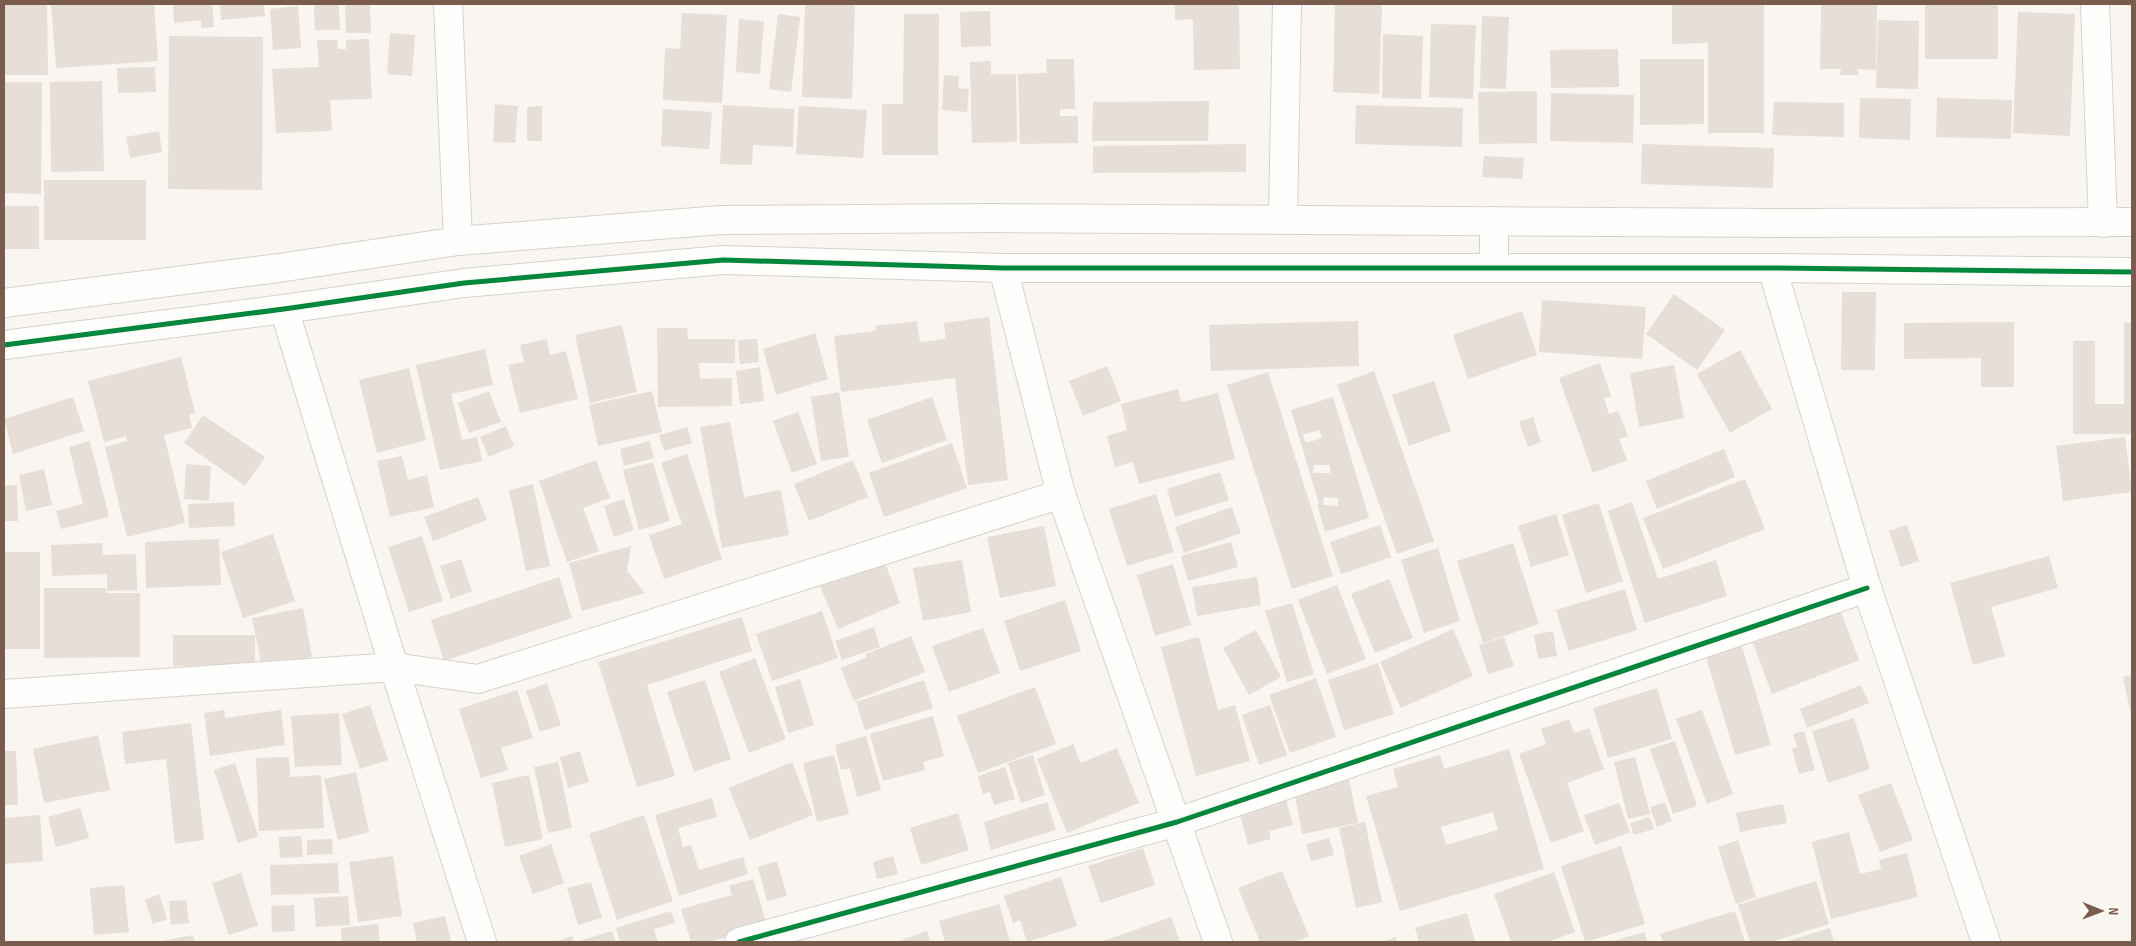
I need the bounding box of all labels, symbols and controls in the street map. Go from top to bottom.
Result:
north arrow [2076,886,2126,936]
text: N [2105,907,2122,915]

